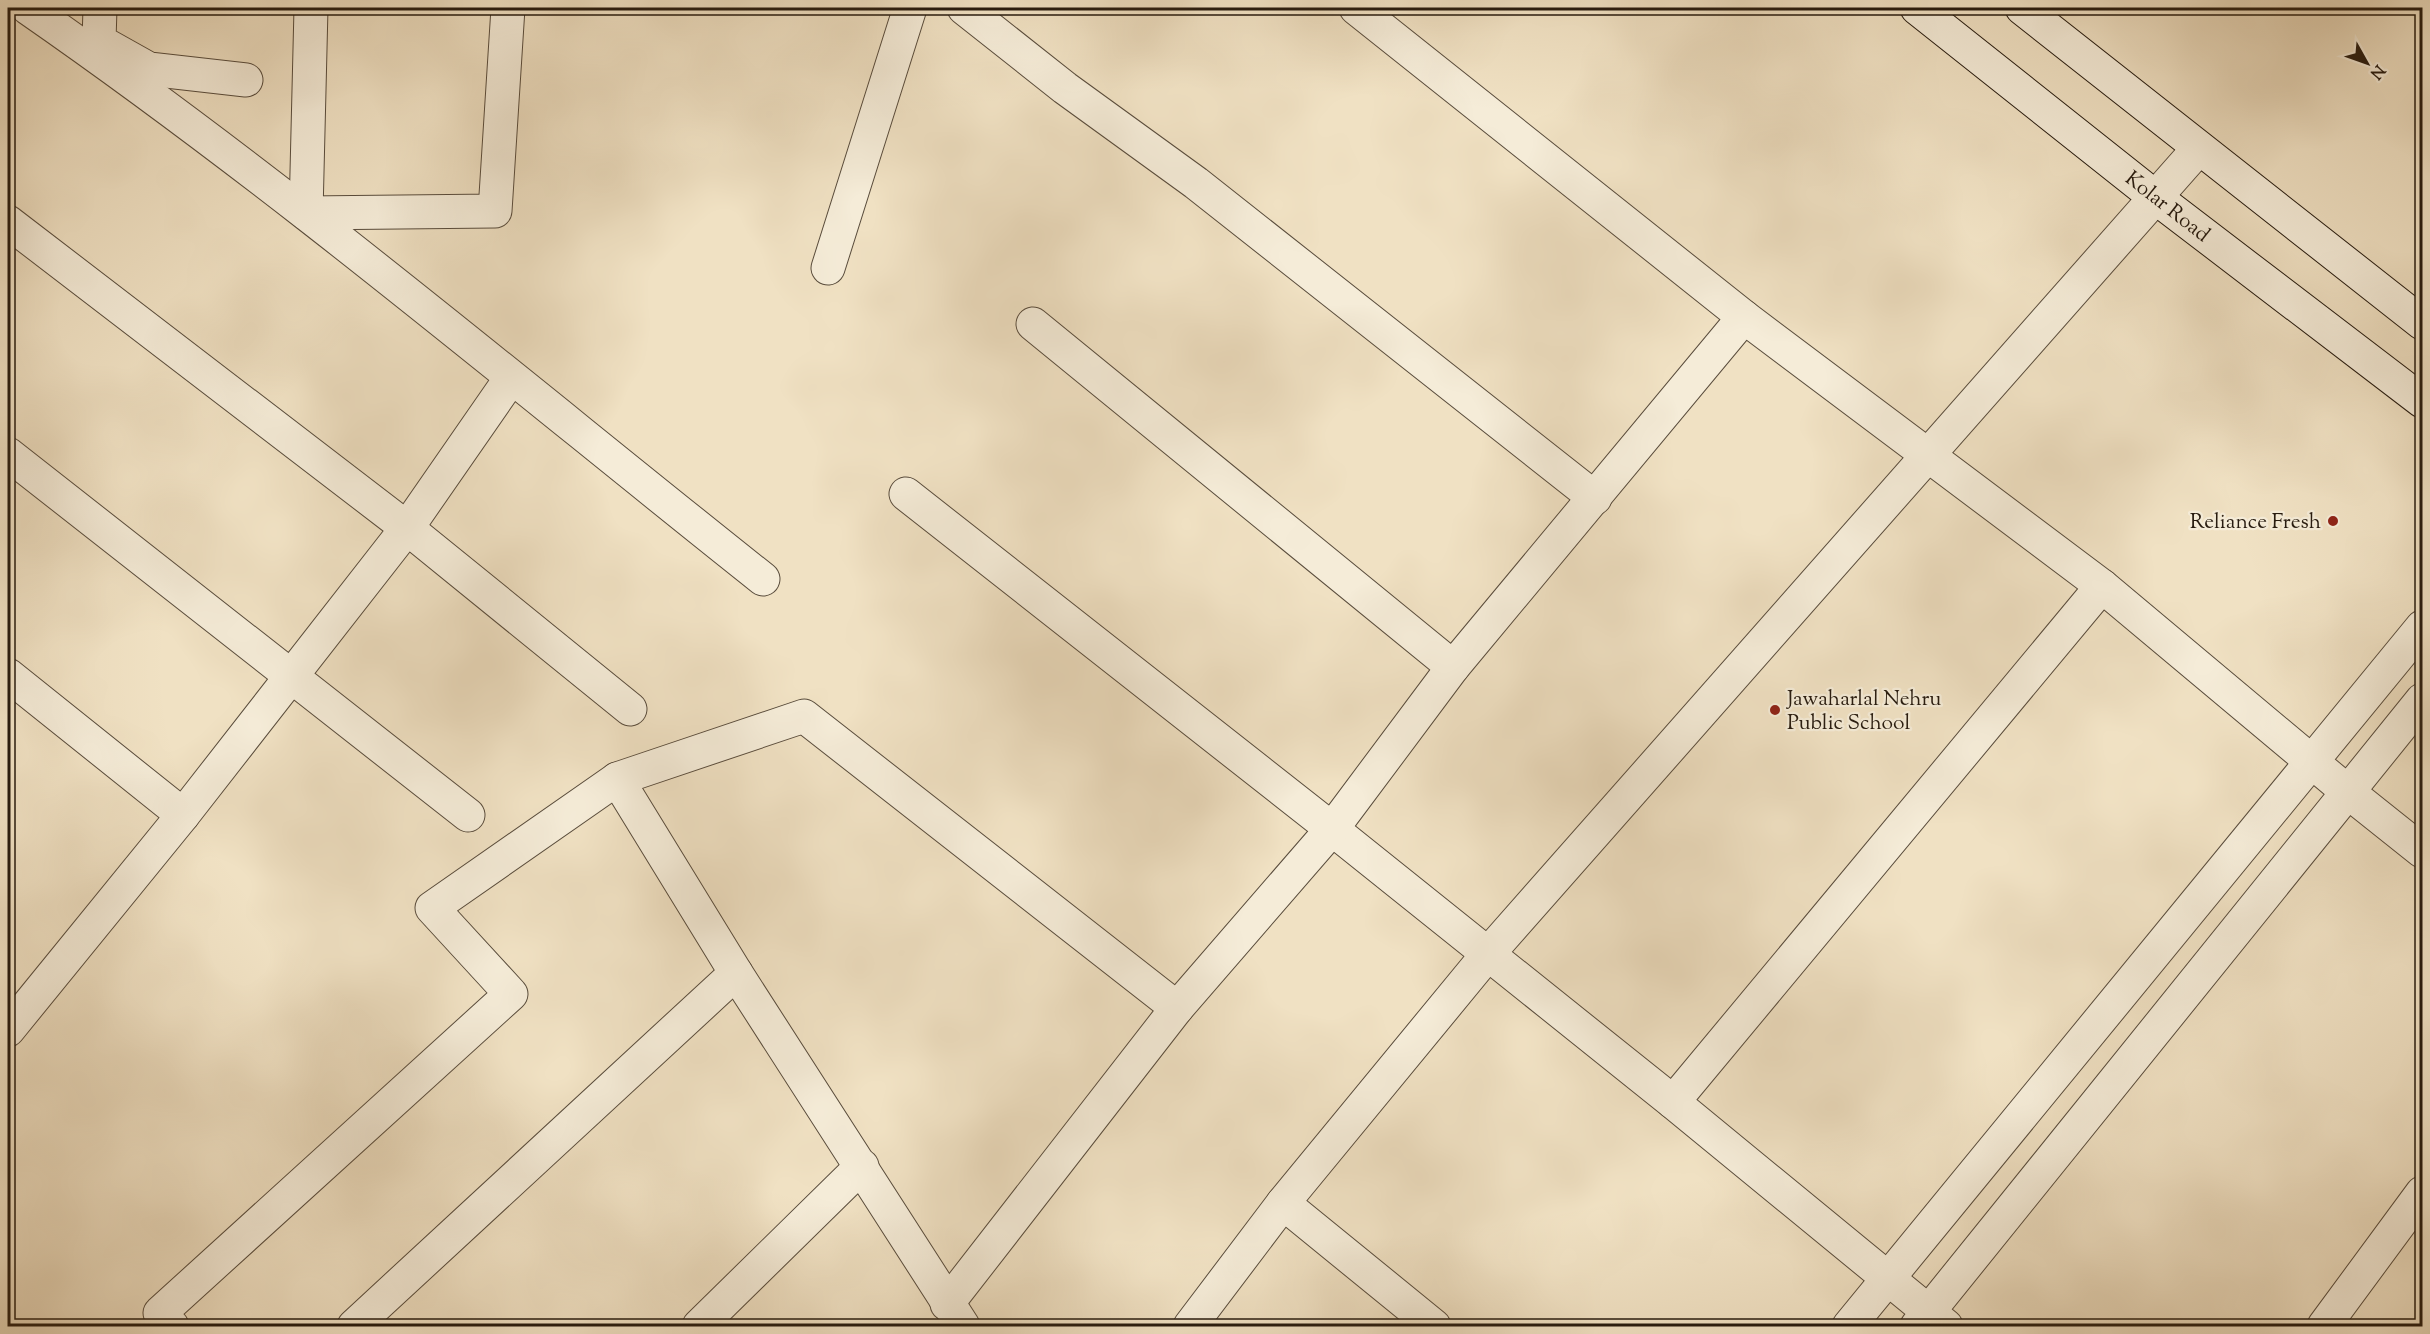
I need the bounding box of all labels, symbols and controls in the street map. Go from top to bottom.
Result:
north arrow [2337,33,2397,93]
text: N [2364,59,2389,83]
street label: Kolar Road [2118,165,2216,250]
place label: Reliance Fresh [2190,508,2321,538]
marker: Reliance Fresh [2326,514,2340,528]
place label: Jawaharlal Nehru Public School [1786,685,1941,739]
marker: Jawaharlal Nehru Public School [1768,703,1782,717]

